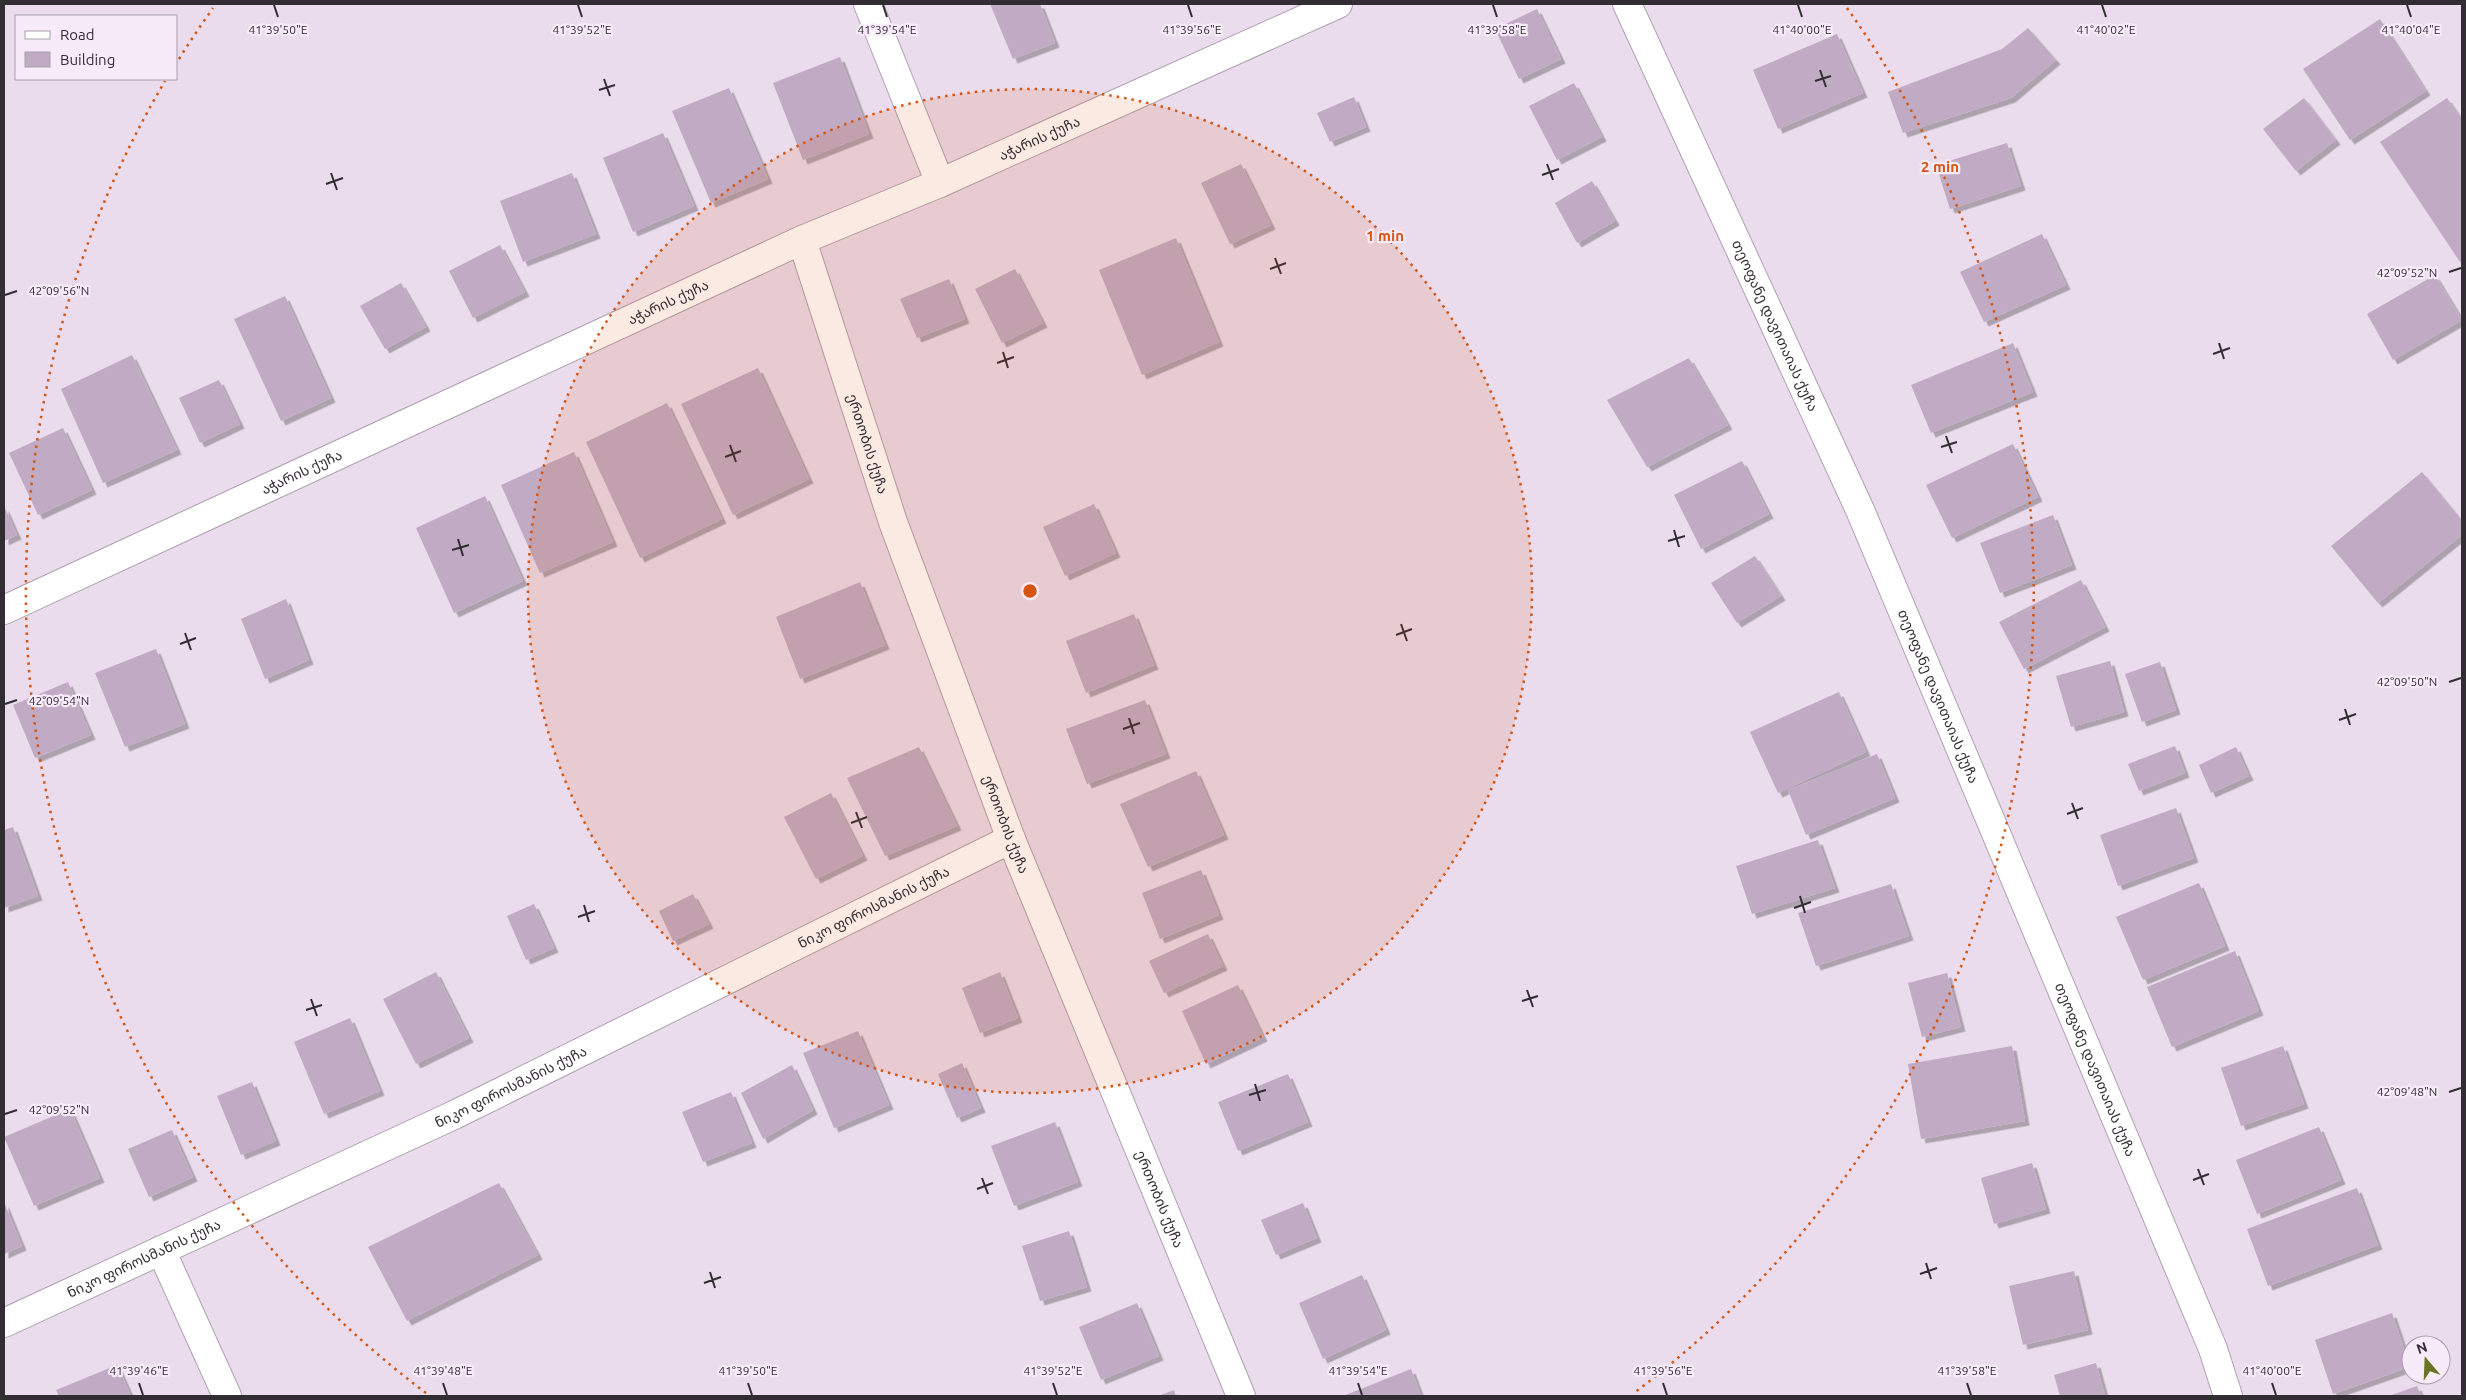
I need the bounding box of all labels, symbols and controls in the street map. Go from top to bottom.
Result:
legend [15,15,178,80]
text: 41°39'50"E [249,23,308,36]
text: 41°39'52"E [553,23,612,36]
text: 41°39'54"E [858,23,917,36]
text: 41°39'56"E [1163,23,1222,36]
text: 41°39'58"E [1468,23,1527,36]
text: 41°40'00"E [1773,23,1832,36]
text: 41°40'02"E [2077,23,2136,36]
text: 41°40'04"E [2382,23,2441,36]
text: Road [60,26,95,43]
text: Building [60,51,115,68]
street label: აჭარის ქუჩა [997,113,1082,163]
text: 2 min [1921,158,1959,175]
text: 1 min [1366,227,1404,244]
street label: თეოფანე დავითაიას ქუჩა [1729,237,1821,414]
text: 42°09'52"N [2377,266,2437,279]
street label: აჭარის ქუჩა [625,277,711,328]
text: 42°09'56"N [29,284,89,297]
street label: ერთობის ქუჩა [843,392,891,496]
street label: აჭარის ქუჩა [259,446,344,498]
centre of rings [1021,582,1039,600]
street label: თეოფანე დავითაიას ქუჩა [1895,607,1982,785]
text: 42°09'50"N [2377,675,2437,688]
text: 42°09'54"N [29,694,89,707]
street label: ერთობის ქუჩა [979,773,1032,876]
street label: ნიკო ფიროსმანის ქუჩა [795,863,952,951]
street label: თეოფანე დავითაიას ქუჩა [2052,980,2139,1159]
street label: ნიკო ფიროსმანის ქუჩა [432,1043,589,1131]
text: 42°09'48"N [2377,1085,2437,1098]
text: 42°09'52"N [29,1103,89,1116]
street label: ერთობის ქუჩა [1131,1148,1187,1250]
street label: ნიკო ფიროსმანის ქუჩა [65,1216,223,1301]
north arrow [2401,1335,2451,1385]
text: N [2414,1338,2429,1357]
text: 41°39'46"E [110,1364,169,1377]
text: 41°39'48"E [414,1364,473,1377]
text: 41°39'50"E [719,1364,778,1377]
text: 41°39'52"E [1024,1364,1083,1377]
text: 41°39'54"E [1329,1364,1388,1377]
text: 41°39'56"E [1634,1364,1693,1377]
text: 41°39'58"E [1938,1364,1997,1377]
text: 41°40'00"E [2243,1364,2302,1377]

